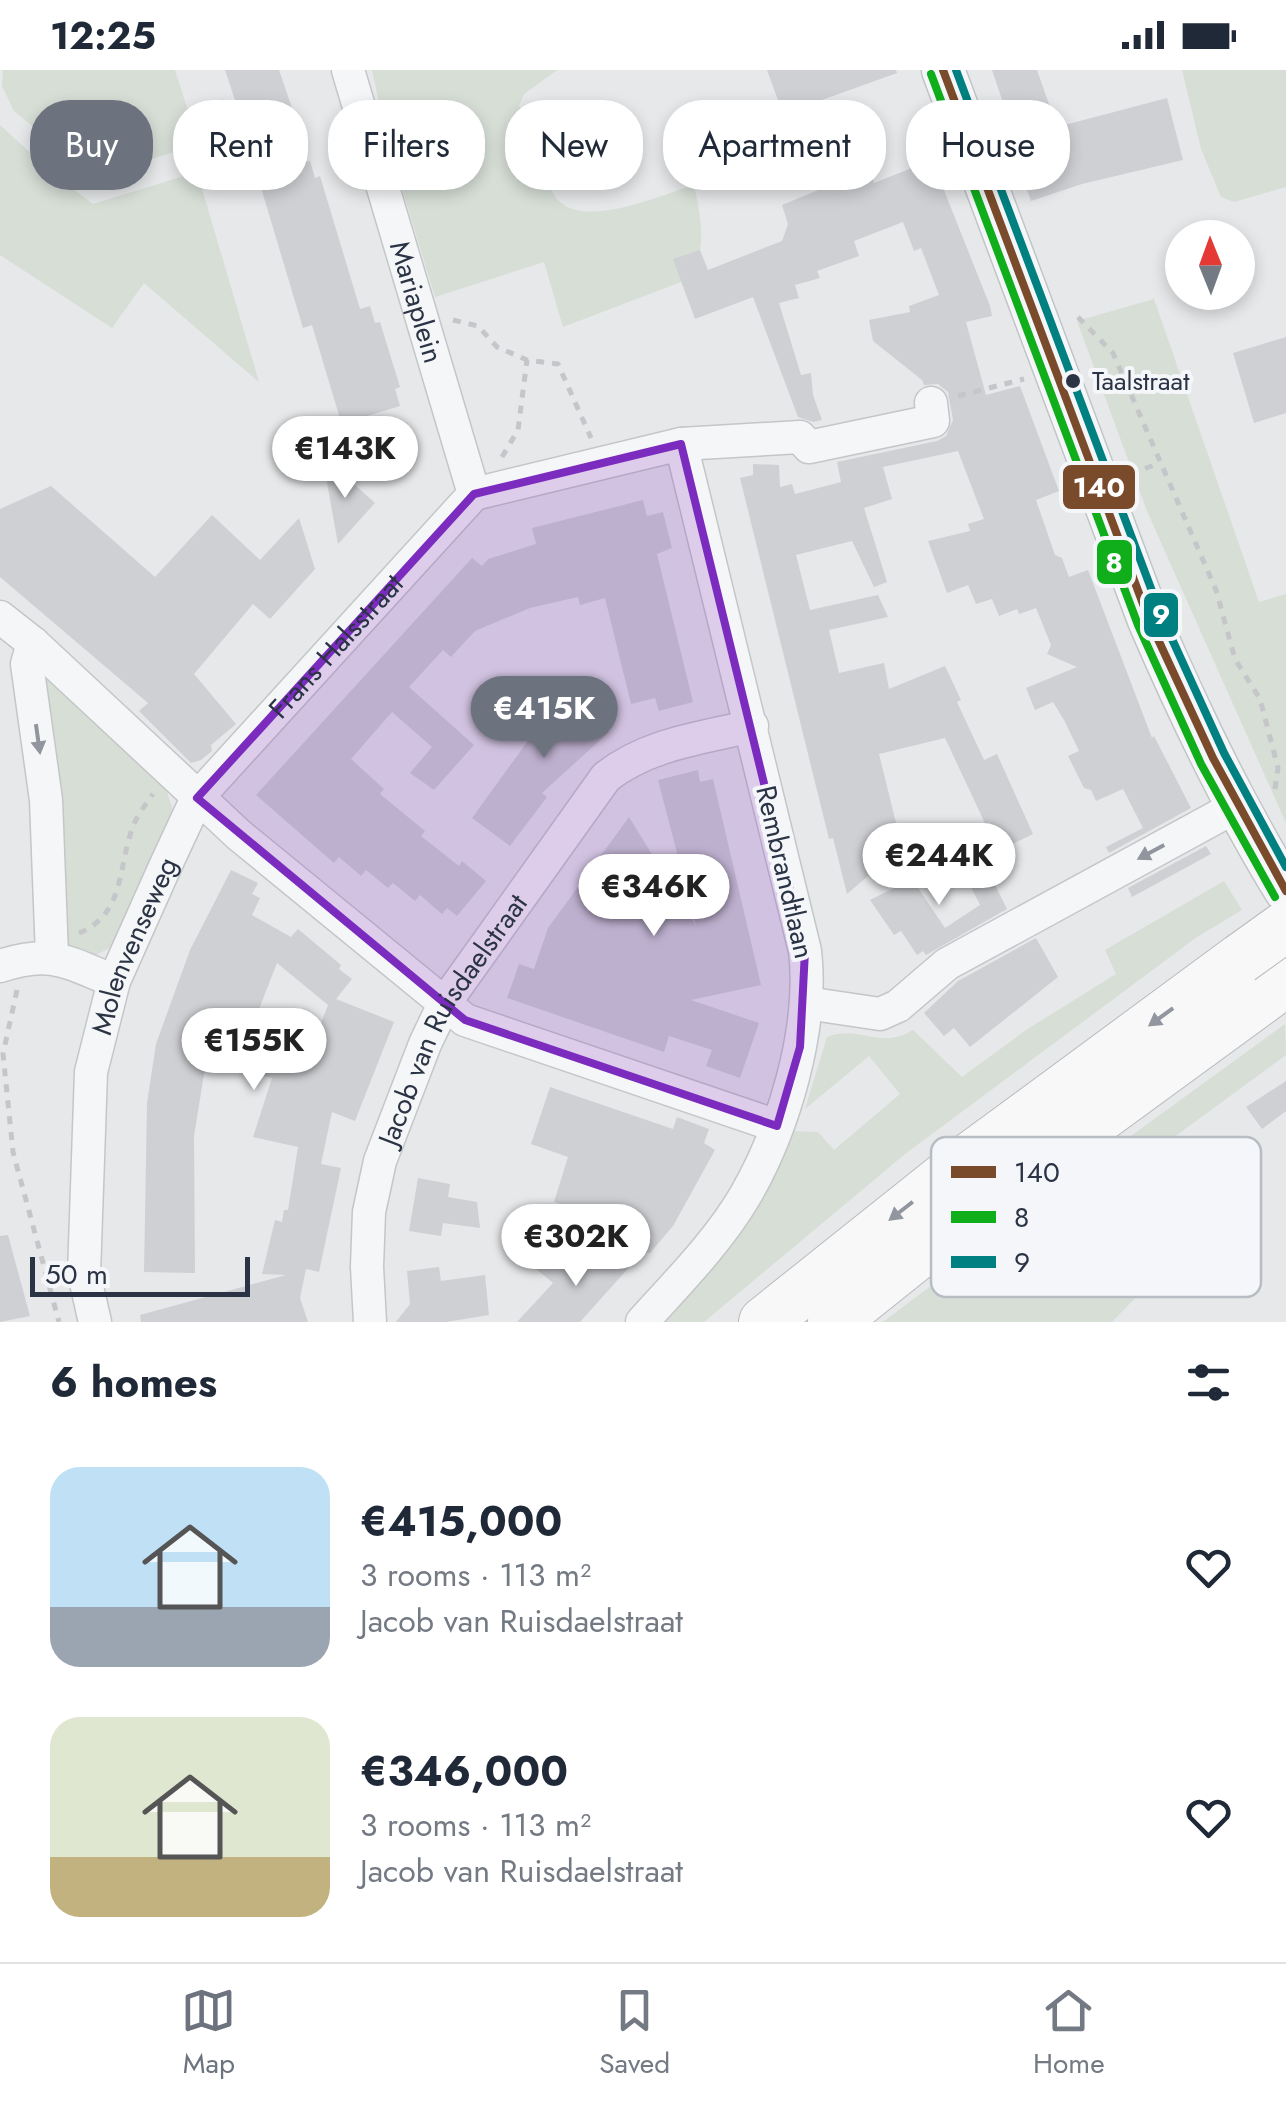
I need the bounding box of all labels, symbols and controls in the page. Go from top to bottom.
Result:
text: 12:25 [50,8,156,63]
chip: Buy [30,100,153,190]
chip: Rent [173,100,308,190]
chip: Filters [328,100,485,190]
chip: New [505,100,643,190]
chip: Apartment [663,100,886,190]
chip: House [906,100,1070,190]
north arrow [1165,220,1255,310]
map controls [1165,220,1255,310]
street label: Mariaplein [379,236,454,368]
place label: Taalstraat [1092,362,1190,400]
marker: Taalstraat [1063,371,1083,391]
pin: €143K [275,416,415,501]
text: €143K [294,425,396,471]
line badge: 140 [1061,463,1137,511]
text: 140 [1073,467,1125,508]
line badge: 8 [1095,538,1134,586]
text: 8 [1105,542,1123,583]
street label: Frans Halsstraat [259,564,413,727]
line badge: 9 [1142,591,1180,639]
text: 9 [1152,594,1170,635]
pin: €415K [474,676,614,761]
text: €415K [493,685,595,731]
one-way arrow [30,724,46,755]
street label: Rembrandtlaan [745,781,825,963]
pin: €244K [869,823,1009,908]
text: €244K [885,832,994,878]
one-way arrow [1137,843,1166,860]
street label: Molenvenseweg [81,850,187,1039]
pin: €346K [584,854,724,939]
text: €346K [601,863,707,909]
street label: Jacob van Ruisdaelstraat [366,885,537,1155]
one-way arrow [1148,1006,1174,1026]
pin: €155K [184,1008,324,1093]
text: €155K [204,1017,304,1063]
legend [931,1137,1261,1297]
text: 140 [1014,1152,1060,1193]
text: 8 [1014,1197,1029,1238]
one-way arrow [888,1201,914,1221]
pin: €302K [506,1204,646,1289]
text: €302K [523,1213,629,1259]
text: 9 [1014,1242,1030,1283]
scale bar [30,1252,250,1296]
text: 50 m [45,1254,108,1295]
text: 6 homes [50,1352,217,1413]
icon: filters [1181,1355,1236,1410]
text: €415,000 [360,1491,562,1552]
icon: home [130,1507,250,1627]
icon: heart [1181,1540,1236,1595]
text: 3 rooms · 113 m² [360,1552,591,1598]
text: Jacob van Ruisdaelstraat [360,1598,683,1644]
text: €346,000 [360,1741,568,1802]
icon: home [130,1757,250,1877]
icon: heart [1181,1790,1236,1845]
text: 3 rooms · 113 m² [360,1802,591,1848]
text: Jacob van Ruisdaelstraat [360,1848,683,1894]
tab: Map [181,1983,236,2084]
tab: Saved [599,1983,670,2084]
tab: Home [1033,1983,1105,2084]

